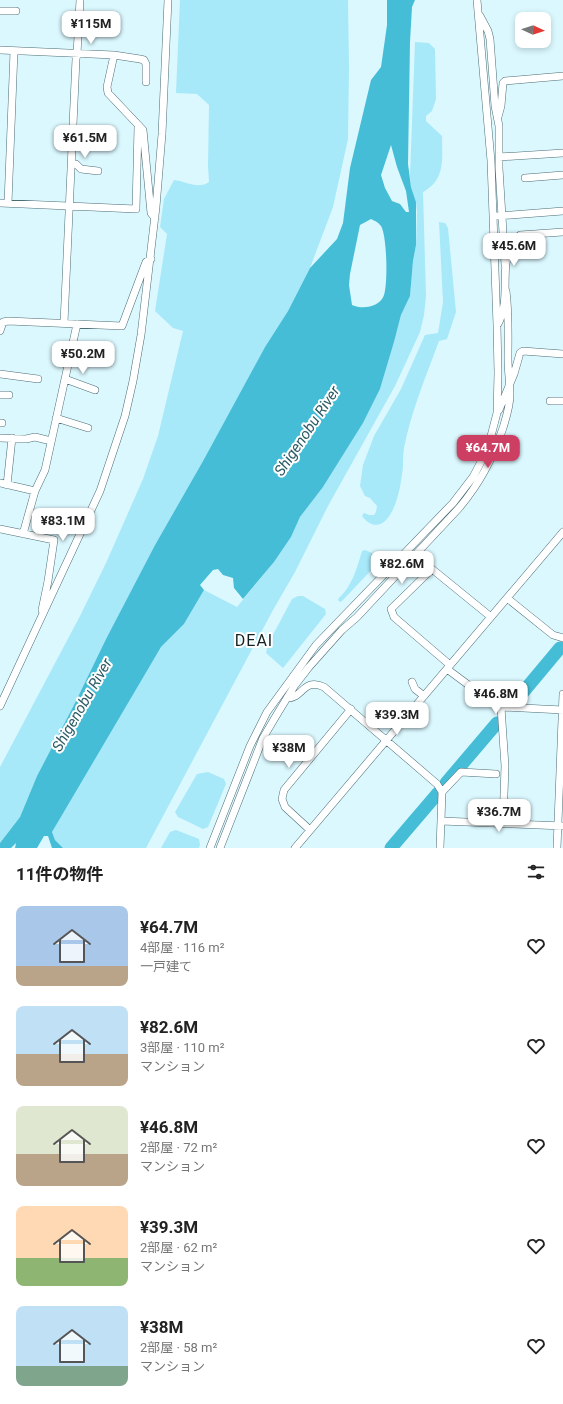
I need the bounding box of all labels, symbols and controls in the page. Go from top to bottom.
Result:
pin: ¥115M [63,11,119,45]
north arrow [515,12,551,48]
map controls [515,12,551,48]
text: ¥115M [71,16,111,31]
pin: ¥61.5M [52,125,118,159]
text: ¥61.5M [63,130,107,145]
pin: ¥45.6M [481,233,547,267]
text: ¥45.6M [492,238,536,253]
pin: ¥50.2M [50,341,116,375]
text: ¥50.2M [61,346,105,361]
water label: Shigenobu River [270,382,344,479]
pin: ¥64.7M [455,435,521,469]
text: ¥64.7M [466,440,510,455]
pin: ¥83.1M [30,508,96,542]
text: ¥83.1M [41,513,85,528]
pin: ¥82.6M [369,551,435,585]
text: ¥82.6M [380,556,424,571]
district label: DEAI [235,631,273,650]
water label: Shigenobu River [48,654,116,755]
pin: ¥46.8M [463,681,529,715]
text: ¥46.8M [474,686,518,701]
pin: ¥39.3M [364,702,430,736]
text: ¥39.3M [375,707,419,722]
pin: ¥38M [265,735,313,769]
text: ¥38M [272,740,306,755]
pin: ¥36.7M [466,799,532,833]
text: ¥36.7M [477,804,521,819]
icon: filters [525,861,547,883]
text: 11件の物件 [16,864,104,884]
text: ¥64.7M [140,917,198,937]
icon: home [48,922,96,970]
icon: heart [525,935,547,957]
text: 4部屋 · 116 m² [140,940,224,955]
text: 一戸建て [140,959,192,974]
text: ¥82.6M [140,1017,198,1037]
icon: home [48,1022,96,1070]
icon: heart [525,1035,547,1057]
text: 3部屋 · 110 m² [140,1040,224,1055]
text: マンション [140,1059,205,1074]
text: ¥46.8M [140,1117,198,1137]
icon: home [48,1122,96,1170]
icon: heart [525,1135,547,1157]
text: 2部屋 · 72 m² [140,1140,217,1155]
text: マンション [140,1159,205,1174]
text: ¥39.3M [140,1217,198,1237]
icon: home [48,1222,96,1270]
icon: heart [525,1235,547,1257]
text: 2部屋 · 62 m² [140,1240,217,1255]
text: マンション [140,1259,205,1274]
text: ¥38M [140,1317,184,1337]
icon: home [48,1322,96,1370]
icon: heart [525,1335,547,1357]
text: 2部屋 · 58 m² [140,1340,217,1355]
text: マンション [140,1359,205,1374]

